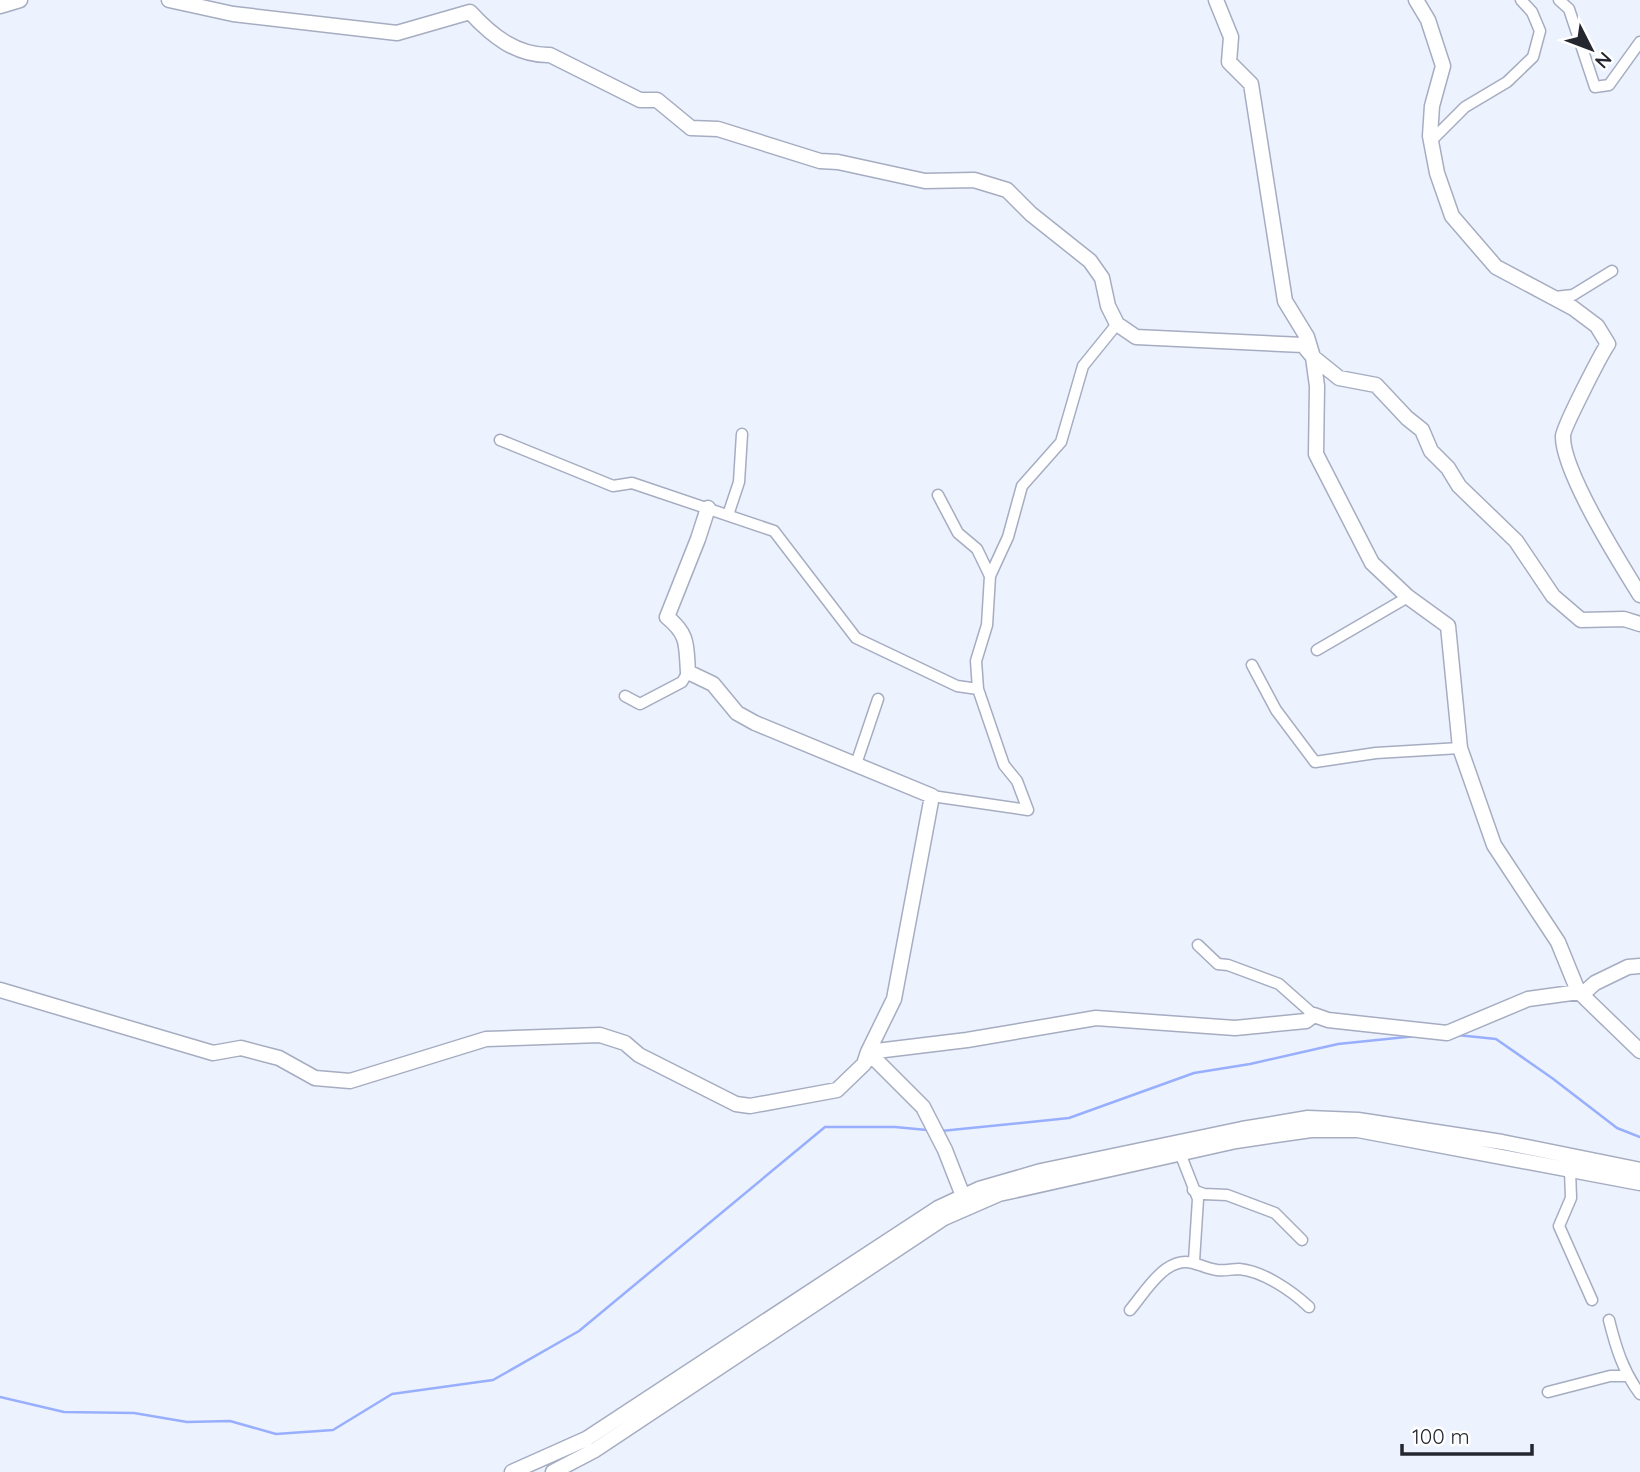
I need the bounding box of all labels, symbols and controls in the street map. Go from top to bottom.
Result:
north arrow [1556,14,1626,84]
text: N [1590,47,1617,74]
scale bar [1402,1412,1532,1456]
text: 100 m [1412,1423,1470,1449]

